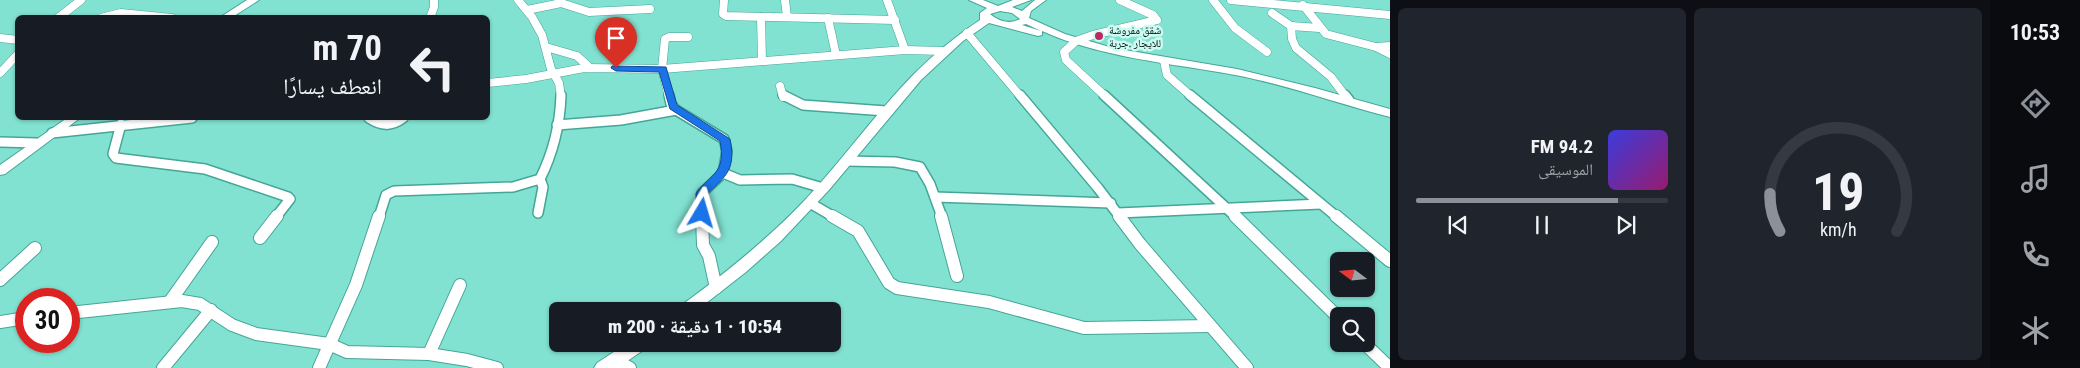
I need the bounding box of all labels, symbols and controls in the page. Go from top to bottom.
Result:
pin [595,17,637,68]
text: 10:53 [2010,20,2060,45]
icon: arrive [602,24,630,52]
place label: شقق مفروشة للايجار .جربة [1109,24,1161,50]
text: 70 m [313,28,382,69]
marker: شقق مفروشة للايجار .جربة [1093,30,1105,42]
icon: left [400,35,465,100]
text: انعطف يسارًا [283,74,382,99]
icon: directions [2018,86,2053,121]
text: 94.2 FM [1531,135,1593,158]
text: الموسيقى [1538,160,1593,179]
icon: music [2018,161,2053,196]
text: 19 [1812,162,1864,223]
position arrow [675,186,727,238]
icon: previous [1444,211,1472,239]
icon: pause [1528,211,1556,239]
icon: next [1612,211,1640,239]
text: km/h [1820,219,1856,240]
icon: phone [2018,237,2053,272]
north arrow [1330,252,1375,298]
map controls [1330,252,1375,352]
speed limit sign: 30 [15,288,80,353]
button: search [1330,307,1375,352]
icon: climate [2018,313,2053,348]
text: 10:54 · 1 دقيقة · 200 m [608,315,782,338]

